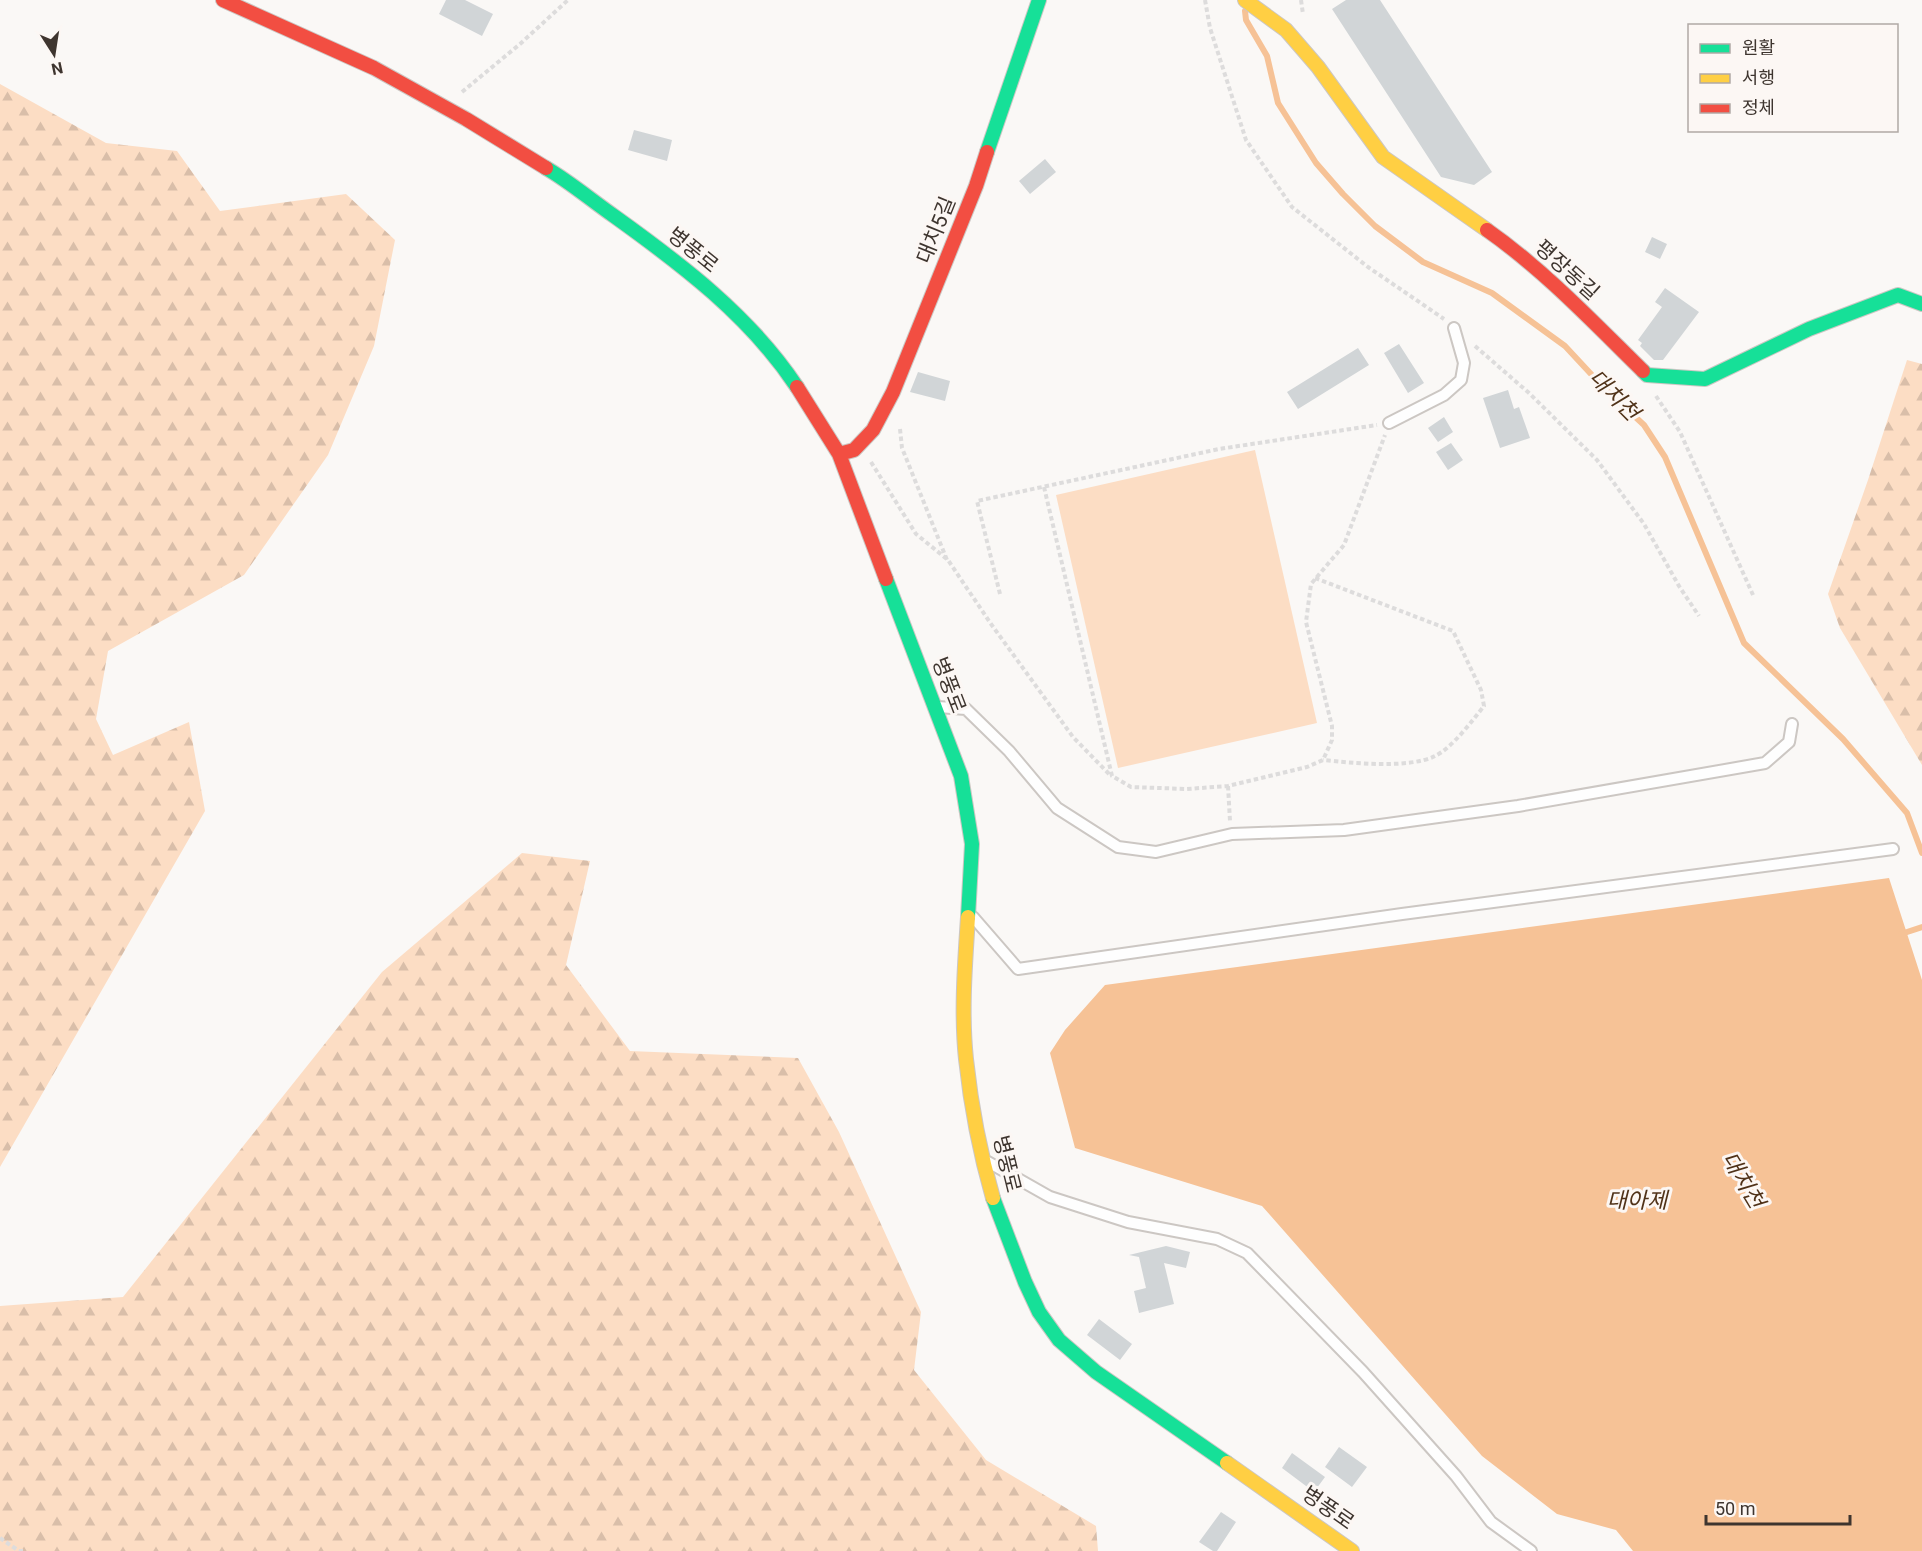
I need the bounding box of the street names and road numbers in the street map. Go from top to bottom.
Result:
street label: 대치5길 [912,193,960,267]
street label: 병풍로 [663,222,723,278]
street label: 평장동길 [1530,235,1604,305]
street label: 병풍로 [927,654,971,716]
street label: 병풍로 [988,1133,1026,1195]
street label: 병풍로 [1297,1482,1359,1534]

